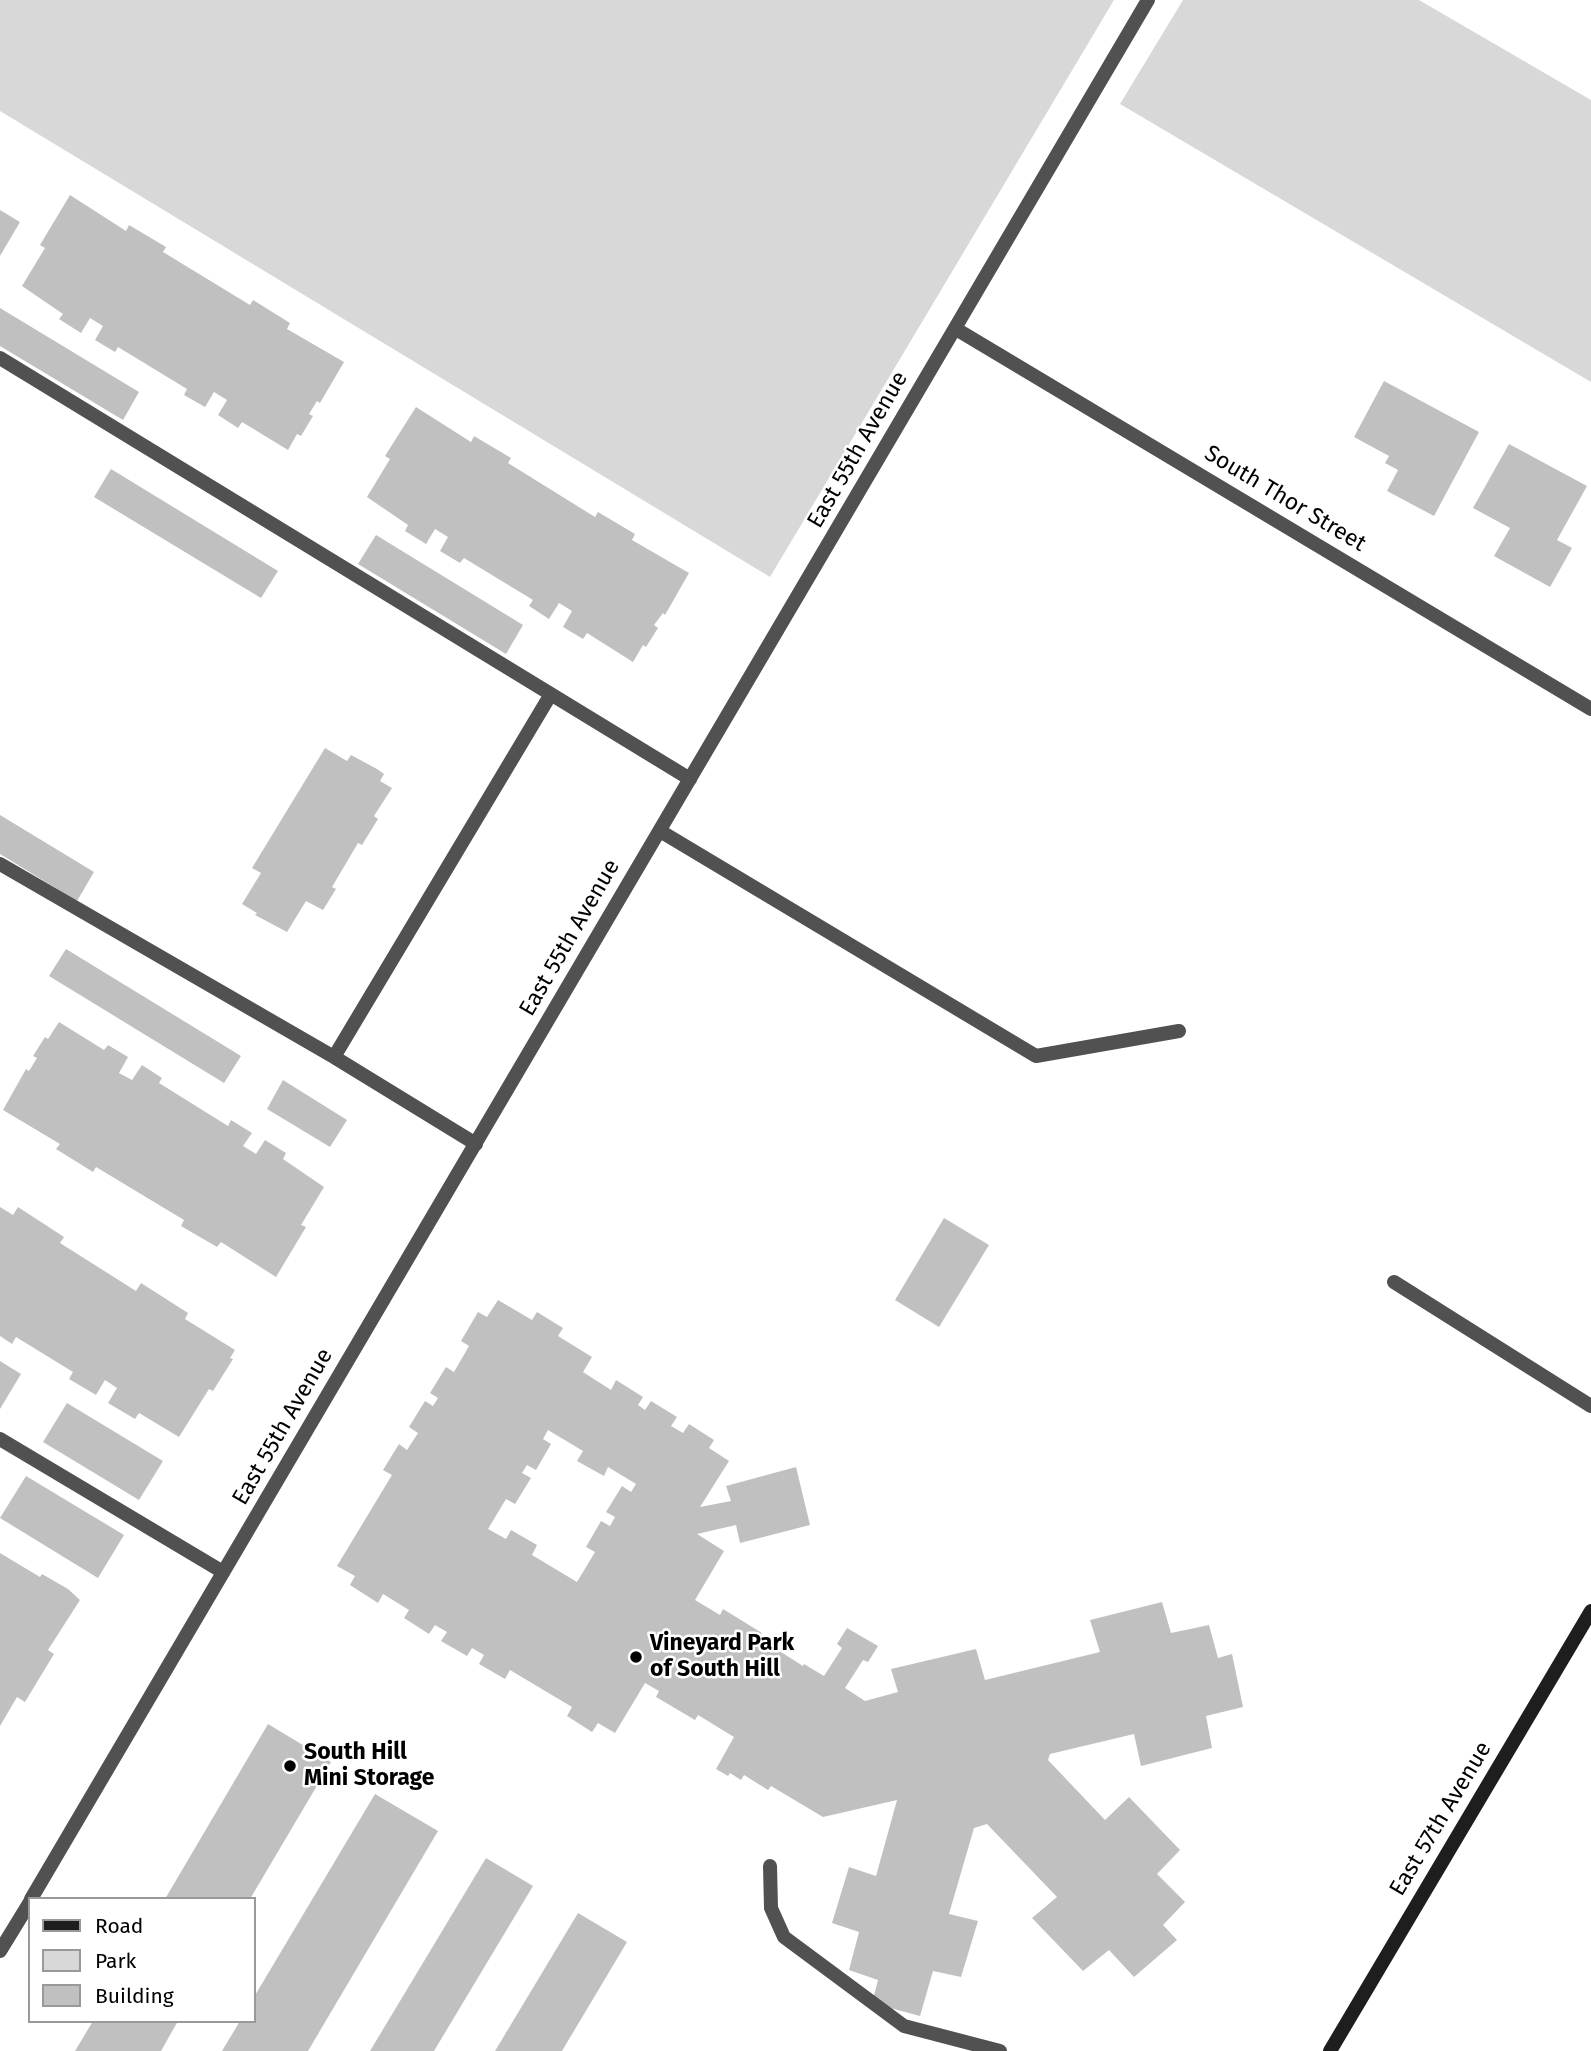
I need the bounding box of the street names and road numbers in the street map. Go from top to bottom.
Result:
street label: East 55th Avenue [802,367,914,533]
street label: South Thor Street [1199,440,1371,558]
street label: East 55th Avenue [514,855,626,1021]
street label: East 55th Avenue [227,1344,339,1510]
street label: East 57th Avenue [1384,1737,1498,1901]

